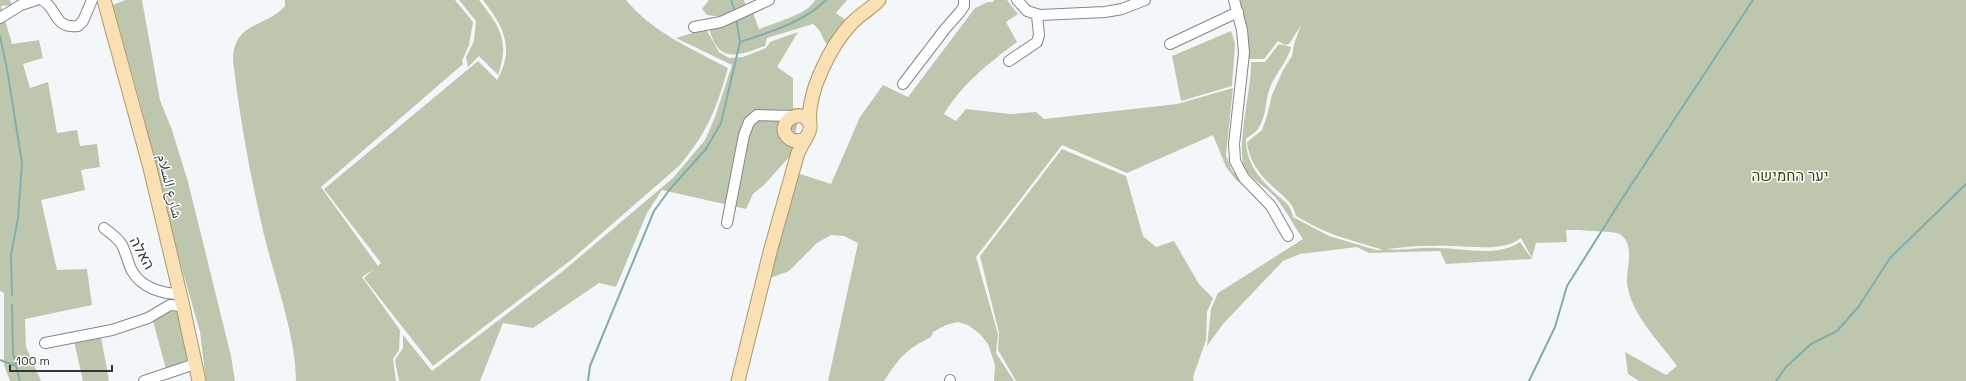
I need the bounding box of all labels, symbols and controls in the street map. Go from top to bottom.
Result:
street label: شارع السلام [152,152,188,220]
park label: יער החמישה [1751,166,1829,185]
street label: האלה [126,233,159,273]
scale bar [10,347,112,373]
text: 100 m [16,353,50,369]

